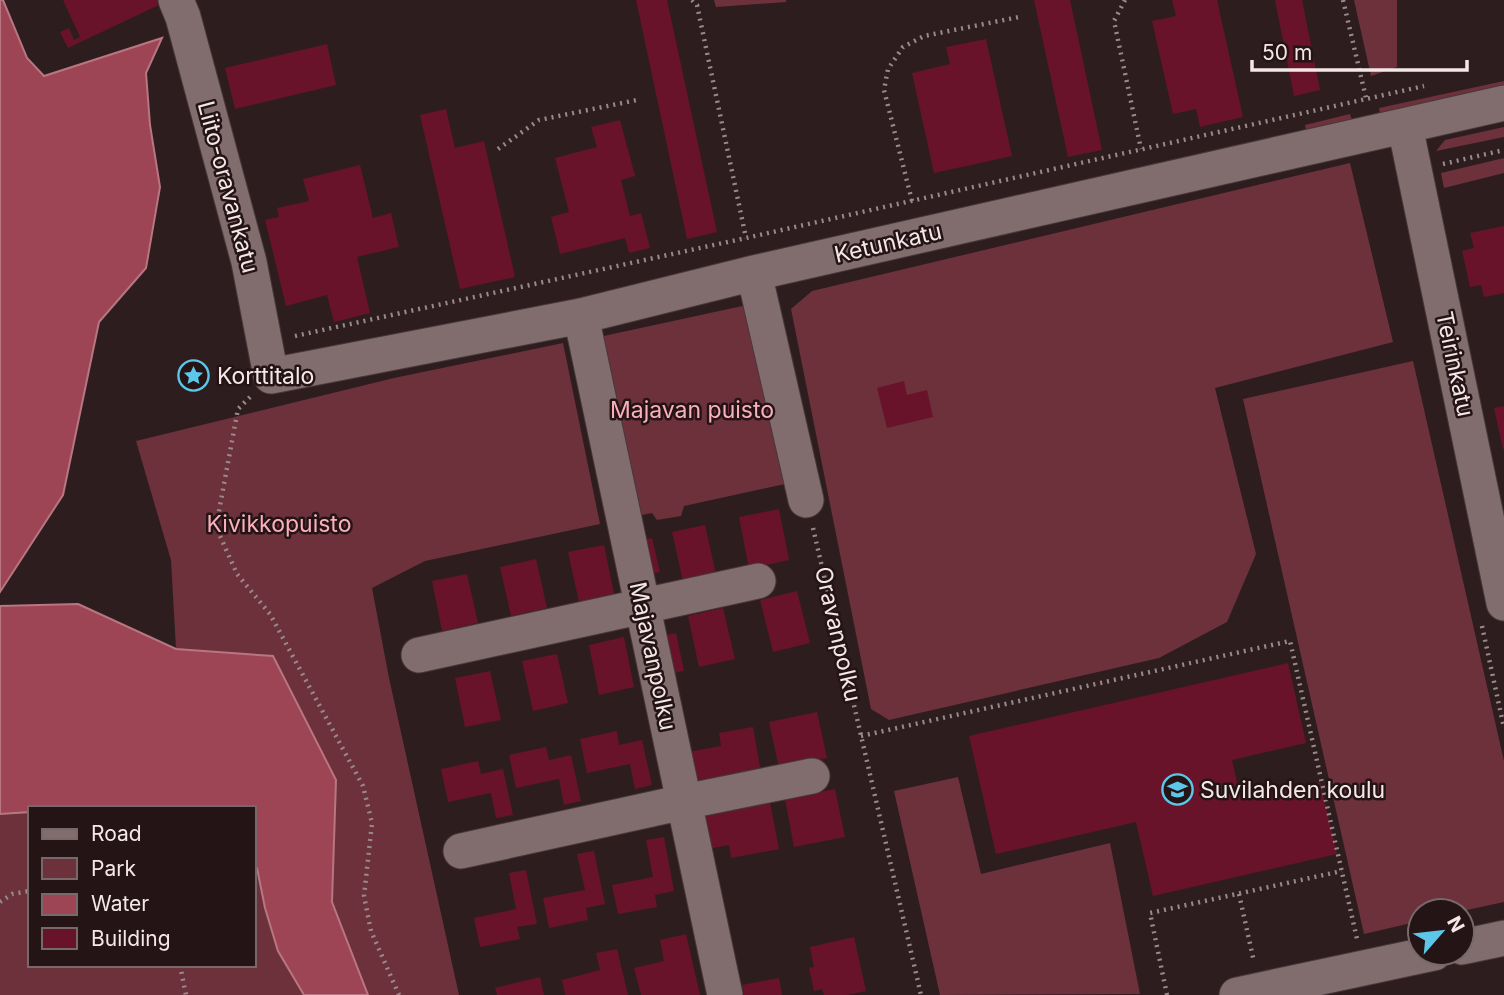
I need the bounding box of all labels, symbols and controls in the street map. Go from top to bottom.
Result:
scale bar [1252,28,1467,72]
text: 50 m [1262,40,1312,65]
street label: Liito-oravankatu [192,98,264,276]
street label: Ketunkatu [832,217,944,269]
street label: Teirinkatu [1430,309,1480,419]
place icon: Korttitalo [177,359,211,393]
place label: Korttitalo [217,362,314,390]
park label: Majavan puisto [610,396,774,424]
park label: Kivikkopuisto [207,510,351,538]
street label: Oravanpolku [809,564,867,704]
street label: Majavanpolku [624,579,682,733]
school or university icon: Suvilahden koulu [1160,773,1194,807]
place label: Suvilahden koulu [1200,776,1385,804]
legend [28,806,256,967]
text: Road [91,821,142,846]
text: Park [91,856,136,881]
text: Water [91,891,149,916]
north arrow [1406,897,1476,967]
text: N [1442,912,1469,936]
text: Building [91,926,171,951]

